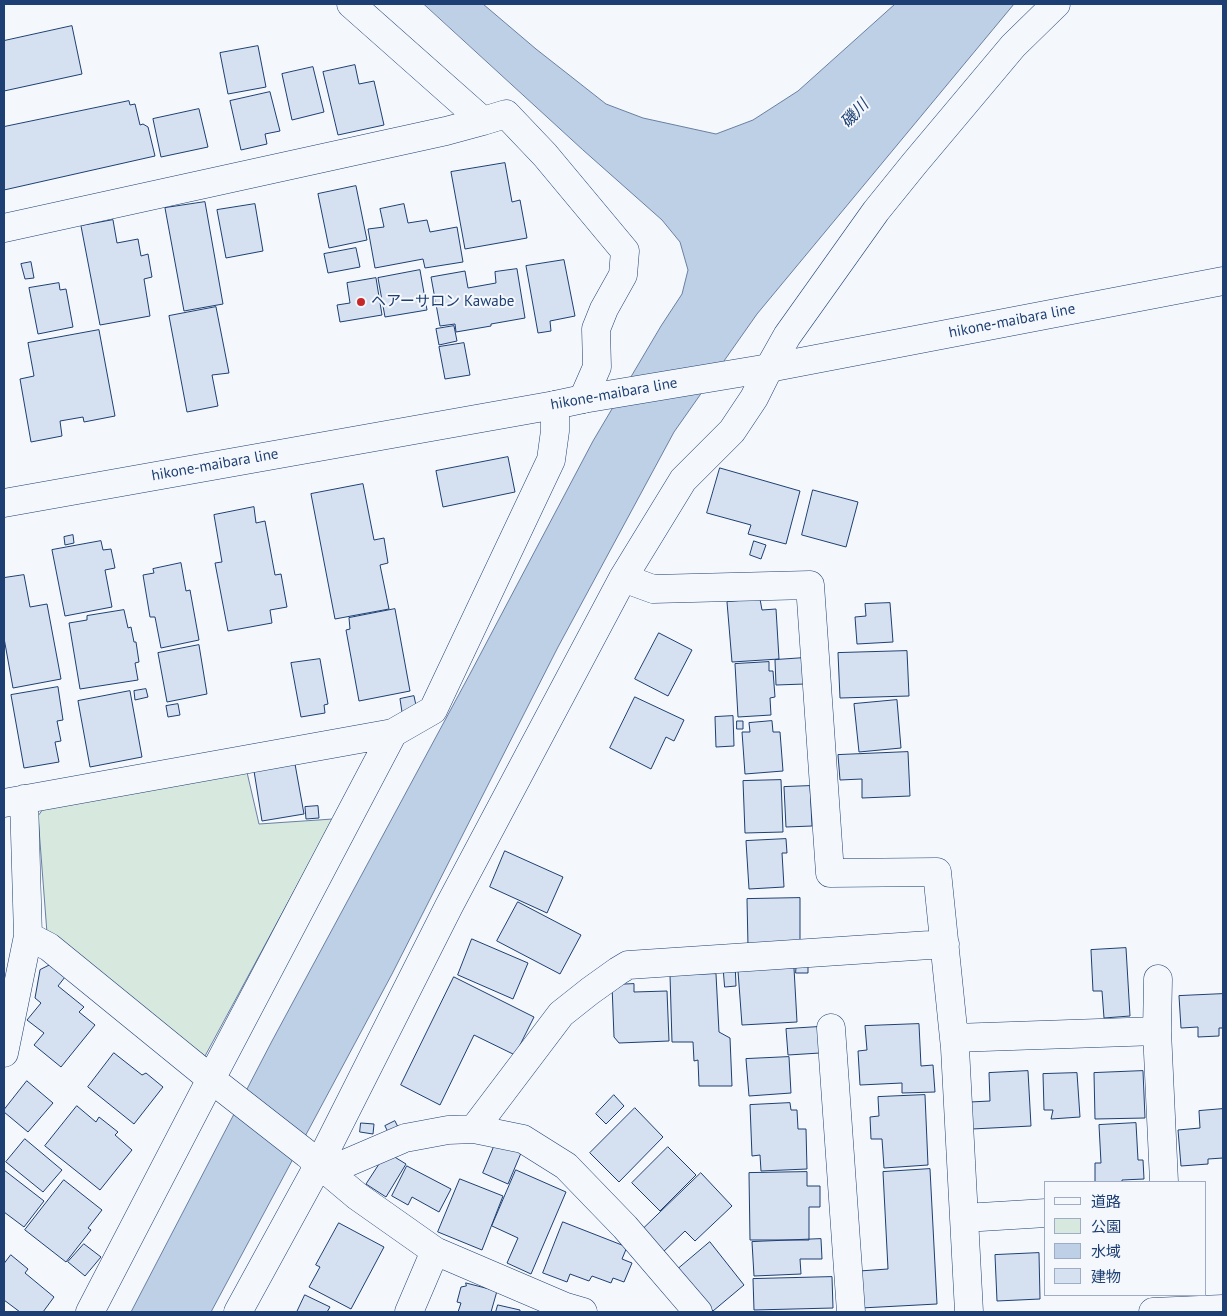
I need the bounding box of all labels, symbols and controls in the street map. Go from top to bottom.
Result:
water label: 磯川 [837,96,873,132]
place label: ヘアーサロン Kawabe [371,293,514,311]
marker: ヘアーサロン Kawabe [355,296,367,308]
street label: hikone-maibara line [947,300,1077,342]
street label: hikone-maibara line [549,374,679,414]
street label: hikone-maibara line [150,445,280,485]
legend [1044,1181,1207,1296]
text: 道路 [1091,1192,1121,1211]
text: 公園 [1091,1217,1121,1236]
text: 水域 [1091,1242,1121,1261]
text: 建物 [1091,1267,1121,1286]

